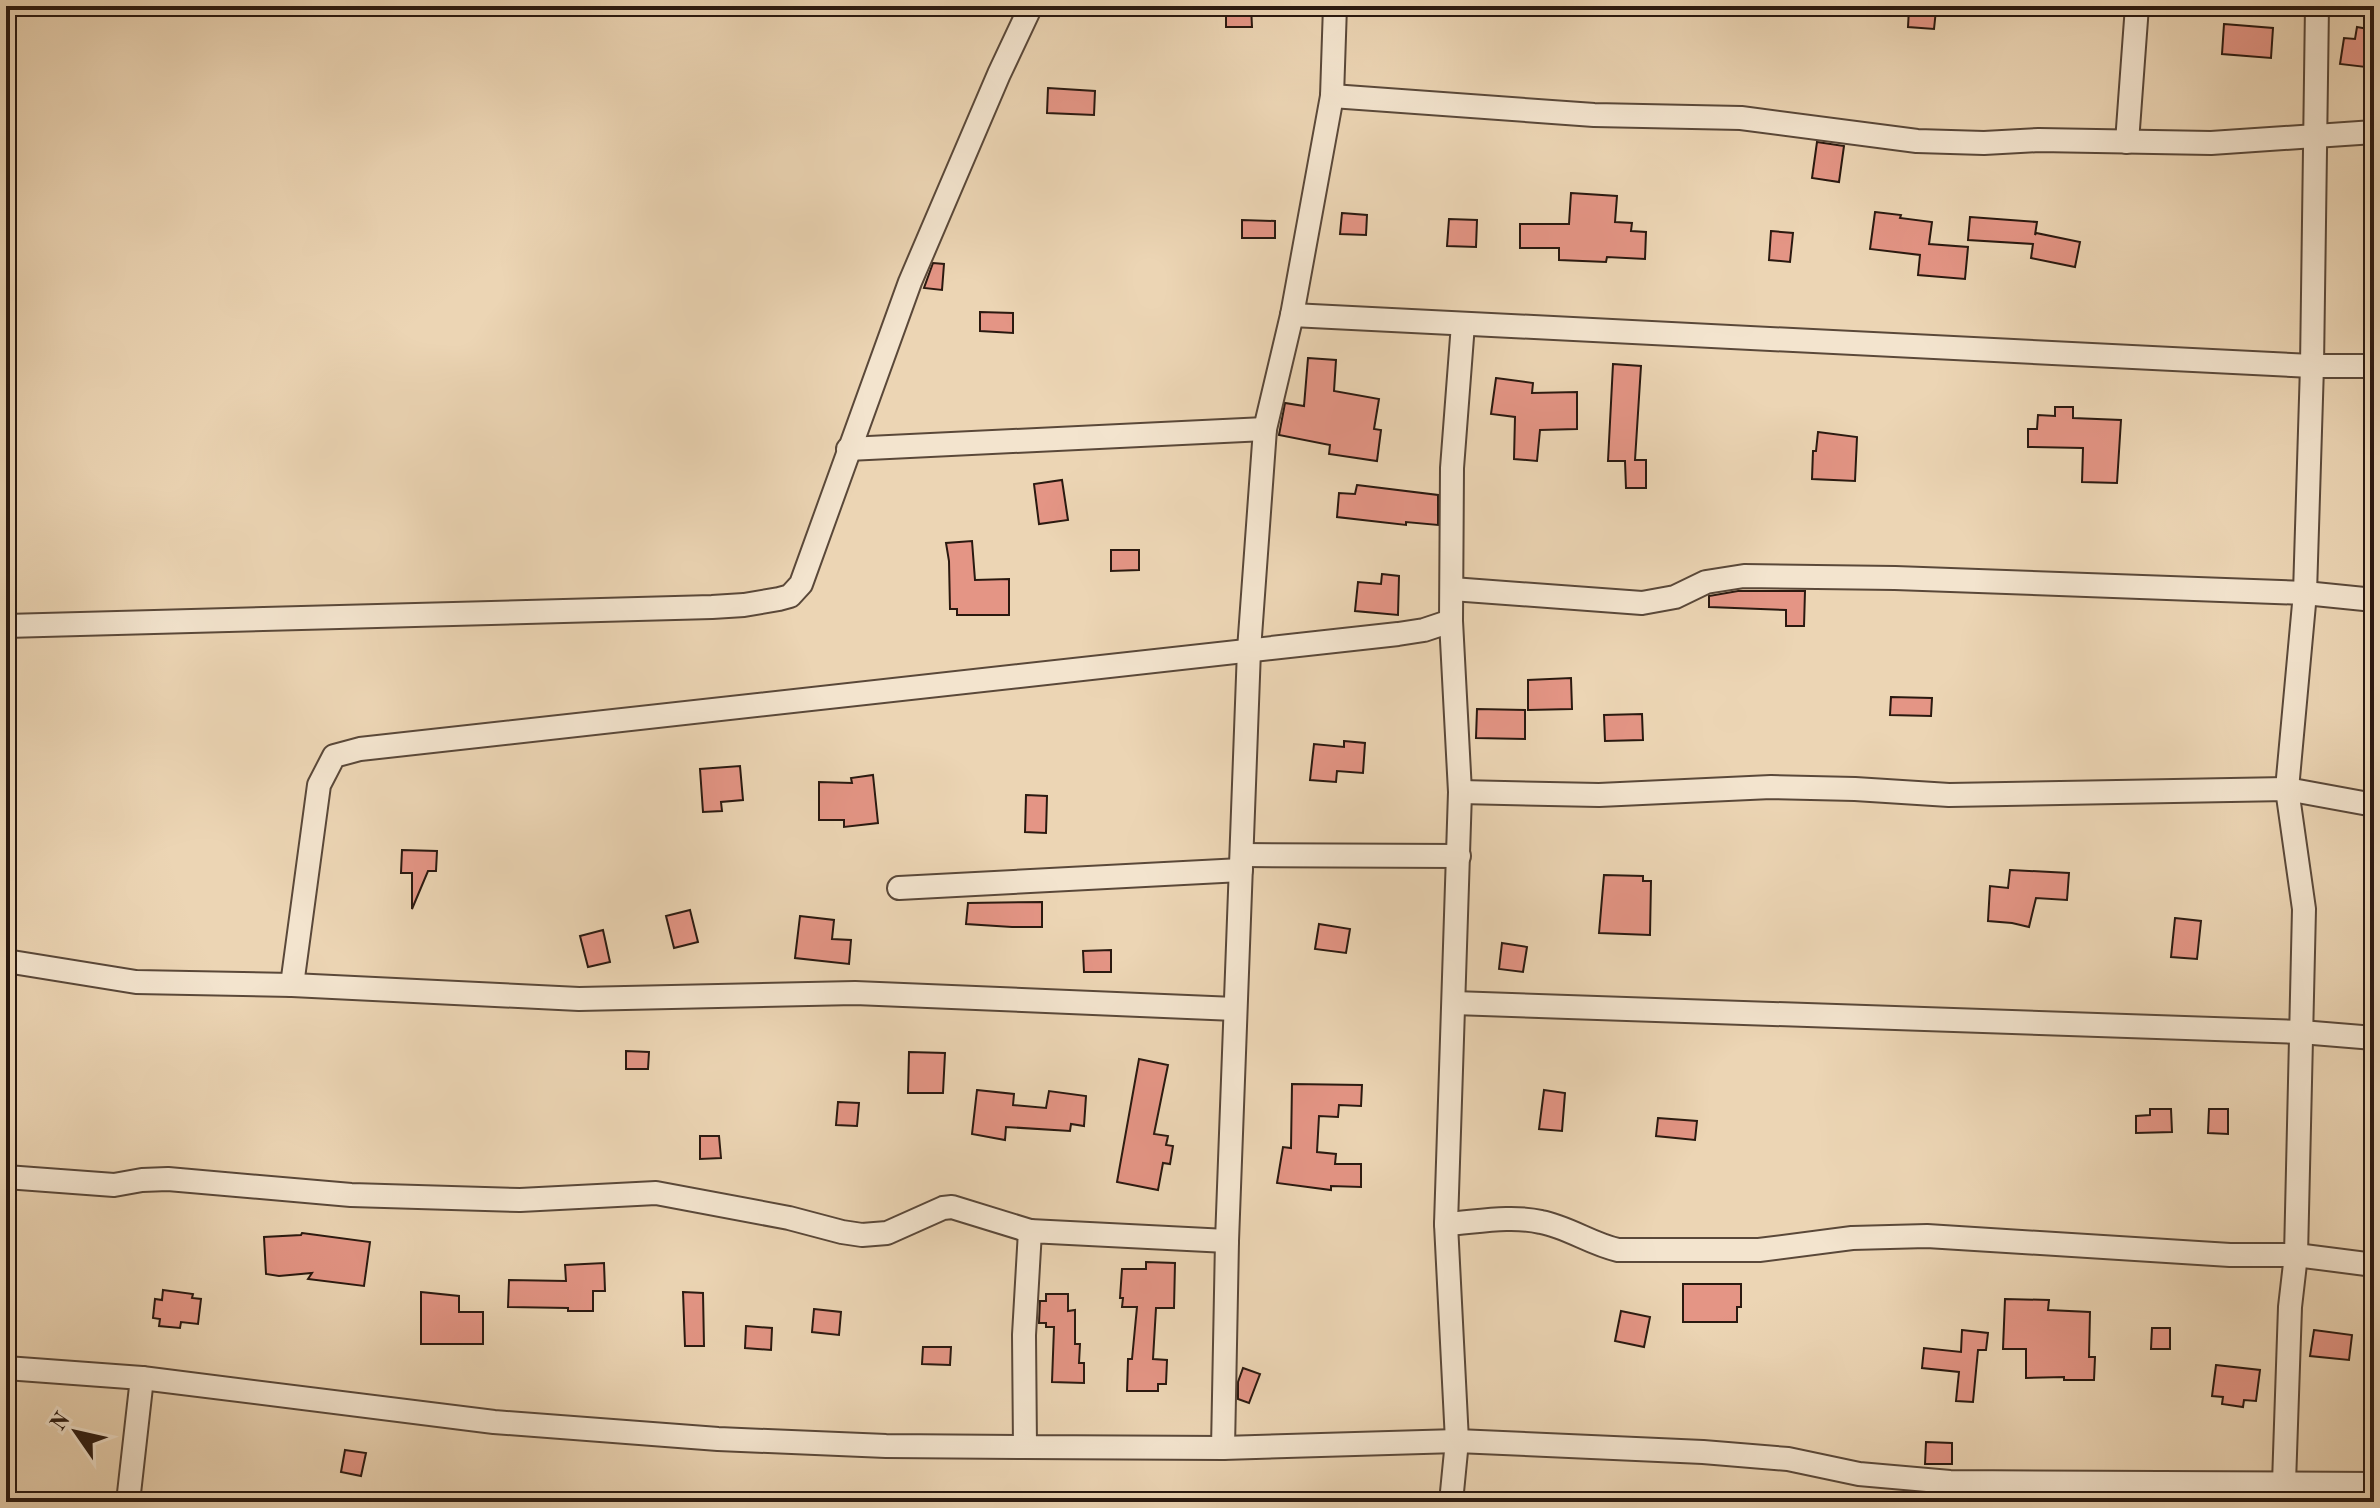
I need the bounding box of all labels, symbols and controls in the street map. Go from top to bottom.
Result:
north arrow [36,1392,116,1472]
text: N [47,1409,75,1435]

